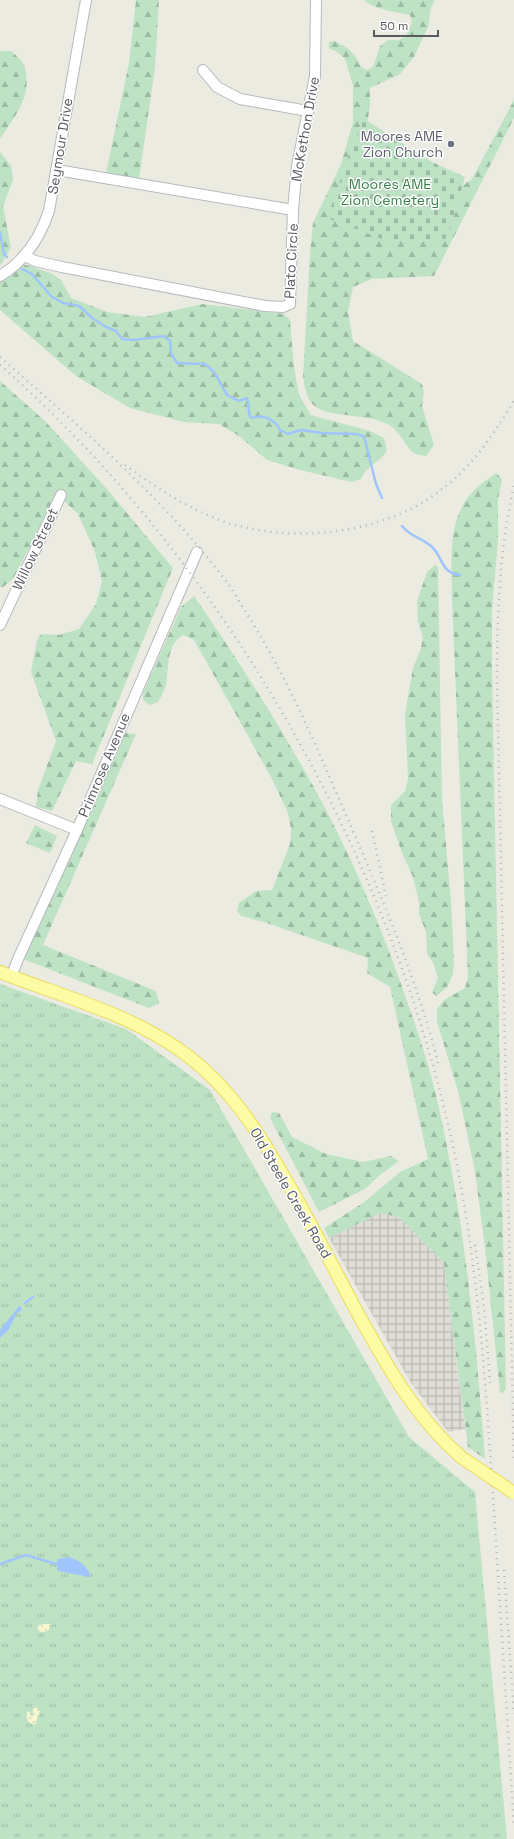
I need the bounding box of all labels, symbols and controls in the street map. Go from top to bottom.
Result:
scale bar [374,12,438,38]
text: 50 m [380,18,408,34]
street label: McKethon Drive [287,75,323,183]
street label: Seymour Drive [44,97,76,195]
place label: Moores AME Zion Church [361,127,443,161]
marker: Moores AME Zion Church [446,139,456,149]
park label: Moores AME Zion Cemetery [341,175,439,209]
street label: Plato Circle [280,223,302,299]
street label: Willow Street [8,505,62,593]
street label: Primrose Avenue [74,710,134,820]
street label: Old Steele Creek Road [246,1124,336,1262]

